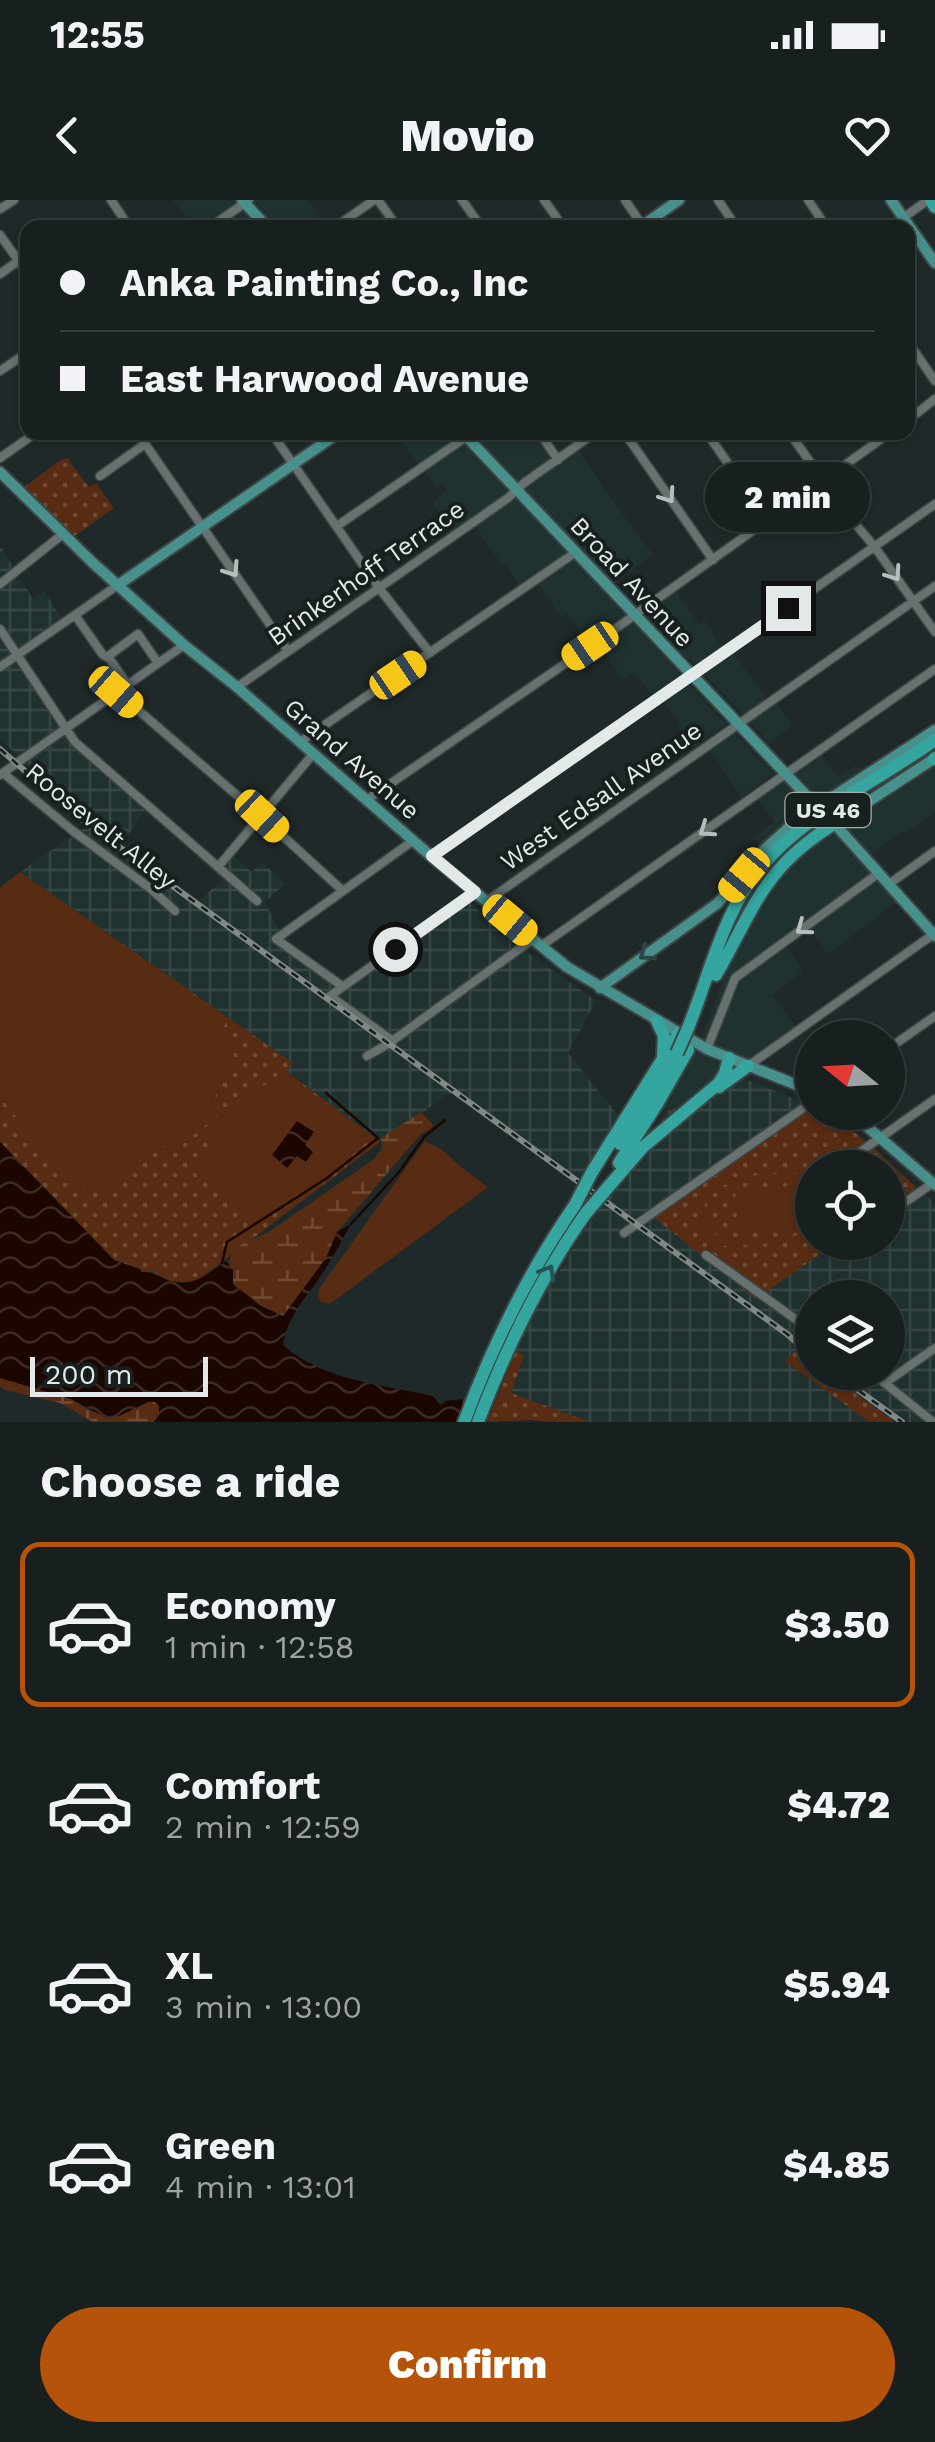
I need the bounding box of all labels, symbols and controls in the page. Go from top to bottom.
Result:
text: 12:55 [50,13,145,57]
icon: back [40,108,95,163]
icon: heart [840,108,895,163]
text: Movio [400,109,535,162]
text: Anka Painting Co., Inc [120,261,529,305]
text: East Harwood Avenue [120,357,529,401]
callout: 2 min [706,463,870,533]
text: 2 min [744,478,831,516]
one-way arrow [656,485,674,504]
street label: Brinkerhoff Terrace [262,494,470,652]
street label: Broad Avenue [564,511,700,653]
one-way arrow [220,559,238,578]
one-way arrow [882,562,900,581]
route end [766,586,811,631]
car [557,617,623,675]
car [365,646,431,704]
car [84,661,148,723]
street label: Grand Avenue [279,693,425,825]
street label: West Edsall Avenue [495,716,707,876]
street label: Roosevelt Alley [20,757,182,895]
car [230,785,294,847]
road number: US 46 [786,793,870,827]
one-way arrow [698,818,717,836]
car [713,842,775,908]
car [477,889,543,951]
one-way arrow [796,916,814,934]
route start [373,927,418,972]
one-way arrow [638,942,657,960]
north arrow [795,1020,905,1130]
map controls [795,1020,905,1390]
button: locate [795,1150,905,1260]
one-way arrow [536,1265,555,1283]
button: layers [795,1280,905,1390]
scale bar [30,1352,208,1396]
text: 200 m [45,1358,132,1391]
text: Choose a ride [40,1455,340,1508]
icon: car [45,1580,135,1670]
text: Economy [165,1584,336,1628]
text: $3.50 [784,1603,890,1647]
text: 1 min · 12:58 [165,1628,355,1666]
icon: car [45,1760,135,1850]
text: Comfort [165,1764,320,1808]
text: $4.72 [787,1783,890,1827]
text: 2 min · 12:59 [165,1808,361,1846]
icon: car [45,1940,135,2030]
text: XL [165,1944,213,1988]
text: $5.94 [783,1963,890,2007]
text: 3 min · 13:00 [165,1988,362,2026]
icon: car [45,2120,135,2210]
text: Green [165,2124,276,2168]
text: $4.85 [783,2143,890,2187]
text: 4 min · 13:01 [165,2168,356,2206]
button: Confirm [40,2307,895,2422]

